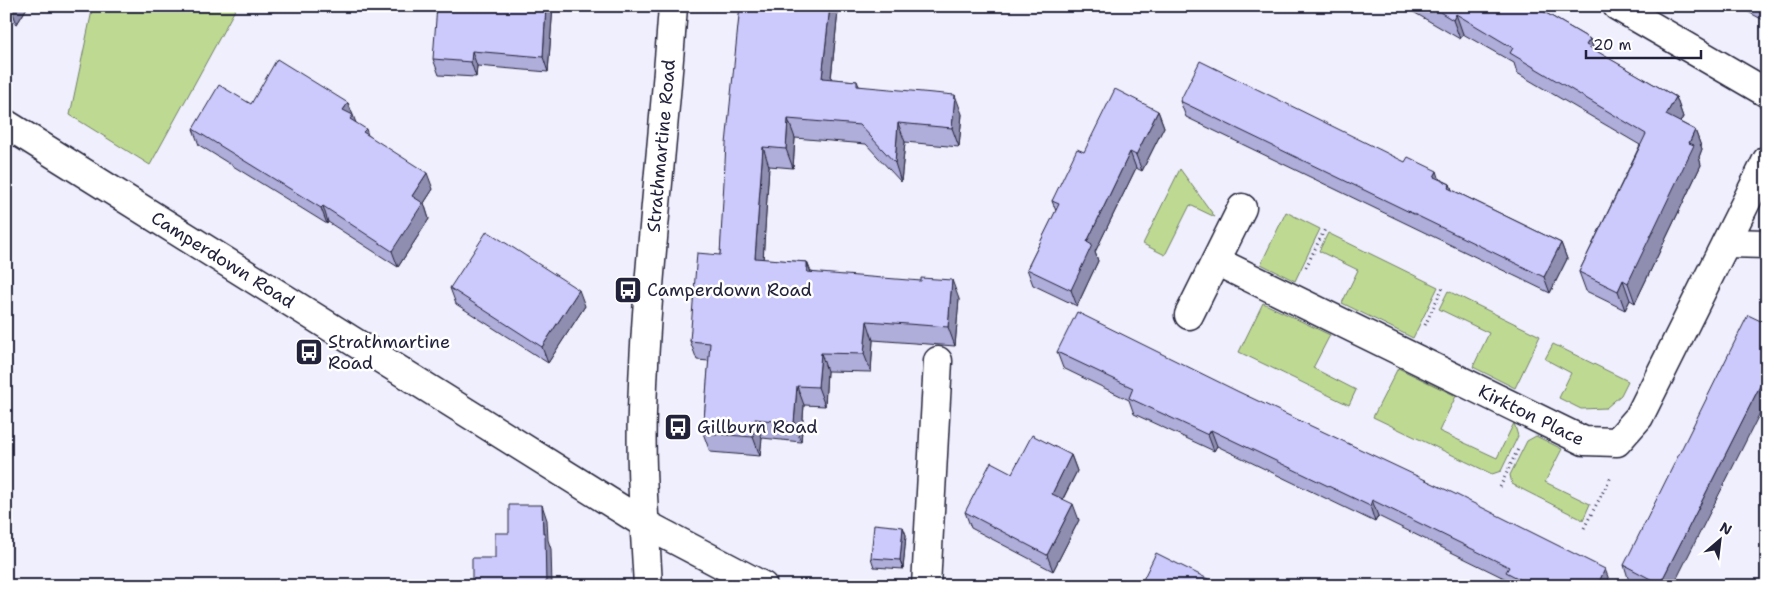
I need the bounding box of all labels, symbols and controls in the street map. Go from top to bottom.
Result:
scale bar [1586,28,1700,60]
text: 20 m [1593,35,1632,55]
street label: Strathmartine Road [642,58,681,233]
street label: Camperdown Road [147,206,299,314]
bus stop icon: Camperdown Road [613,275,643,305]
place label: Camperdown Road [647,278,812,302]
place label: Strathmartine Road [328,330,450,375]
bus stop icon: Strathmartine Road [294,337,324,367]
street label: Kirkton Place [1474,379,1588,451]
bus stop icon: Gillburn Road [663,412,693,442]
place label: Gillburn Road [697,415,818,439]
north arrow [1696,514,1746,564]
text: N [1717,518,1735,539]

